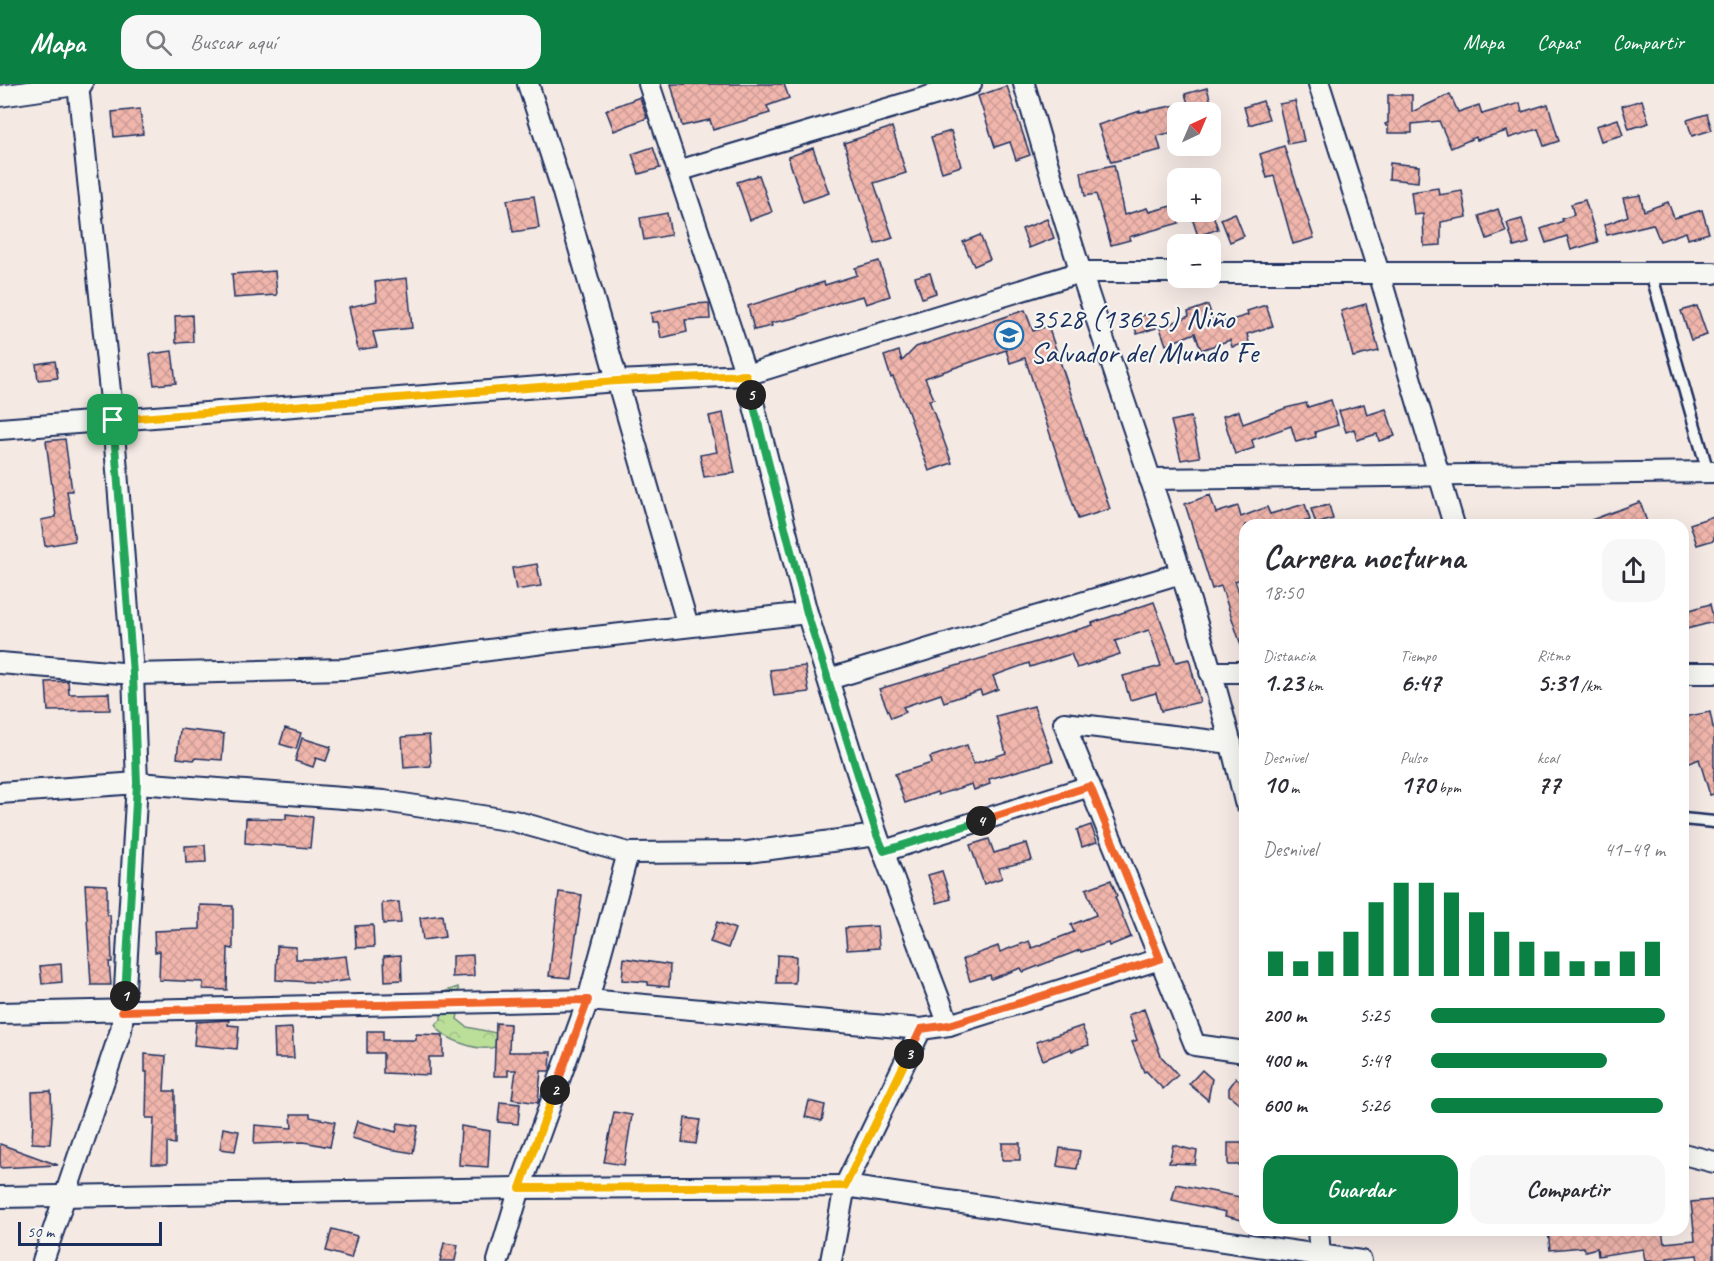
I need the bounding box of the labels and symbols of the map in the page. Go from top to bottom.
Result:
north arrow [1167,102,1221,156]
place label: 3528 (13625) Niño Salvador del Mundo Fe [1030,299,1260,371]
school or university icon: 3528 (13625) Niño Salvador del Mundo Fe [993,319,1025,351]
pin: 5 [736,380,766,410]
pin [87,394,138,445]
pin: 4 [966,806,996,836]
pin: 1 [110,981,140,1011]
pin: 3 [894,1039,924,1069]
pin: 2 [540,1075,570,1105]
scale bar [18,1219,162,1246]

